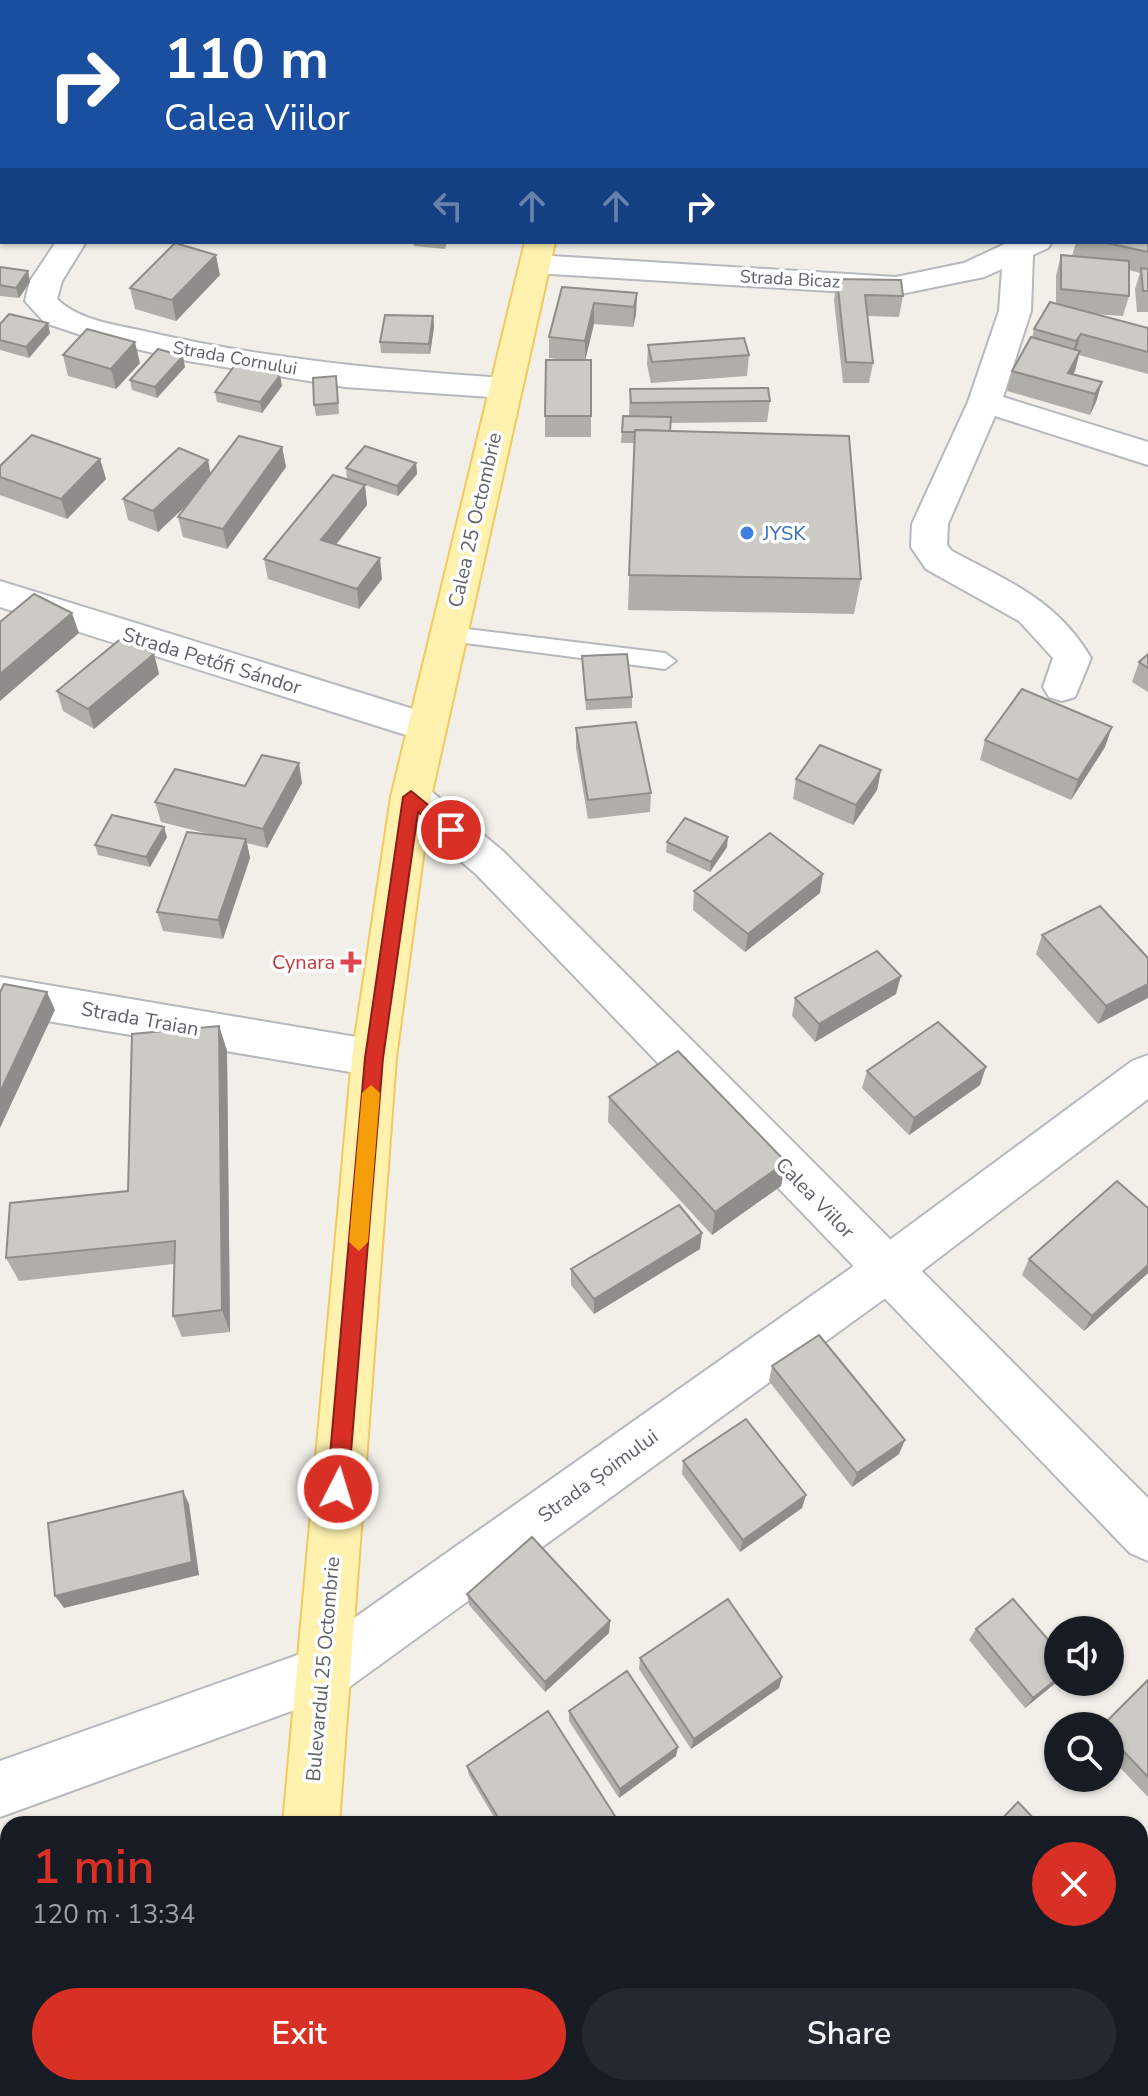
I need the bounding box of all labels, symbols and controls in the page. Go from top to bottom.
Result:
text: 110 m [164,21,329,98]
icon: right [32,32,136,136]
text: Calea Viilor [164,94,350,143]
icon: left [426,184,470,228]
icon: ahead [510,184,554,228]
icon: ahead [594,184,638,228]
icon: right [678,184,722,228]
street label: Strada Bicaz [739,264,841,294]
street label: Strada Cornului [171,335,299,381]
street label: Calea 25 Octombrie [442,430,508,610]
place label: JYSK [762,520,806,547]
marker: JYSK [738,524,756,542]
street label: Strada Petőfi Sándor [119,621,305,701]
pin [417,796,485,864]
icon: arrive [429,808,473,852]
place label: Cynara [272,949,335,976]
marker: Cynara [342,953,360,971]
street label: Strada Traian [79,995,201,1043]
street label: Calea Viilor [769,1152,861,1244]
street label: Strada Șoimului [532,1423,664,1529]
position arrow [296,1447,380,1531]
street label: Bulevardul 25 Octombrie [300,1555,346,1783]
map controls [1044,1616,1124,1792]
button: sound [1044,1616,1124,1696]
button: search [1044,1712,1124,1792]
text: 1 min [32,1834,154,1900]
button: close [1032,1842,1116,1926]
text: 120 m · 13:34 [32,1897,195,1932]
button: Exit [32,1988,566,2080]
button: Share [582,1988,1116,2080]

